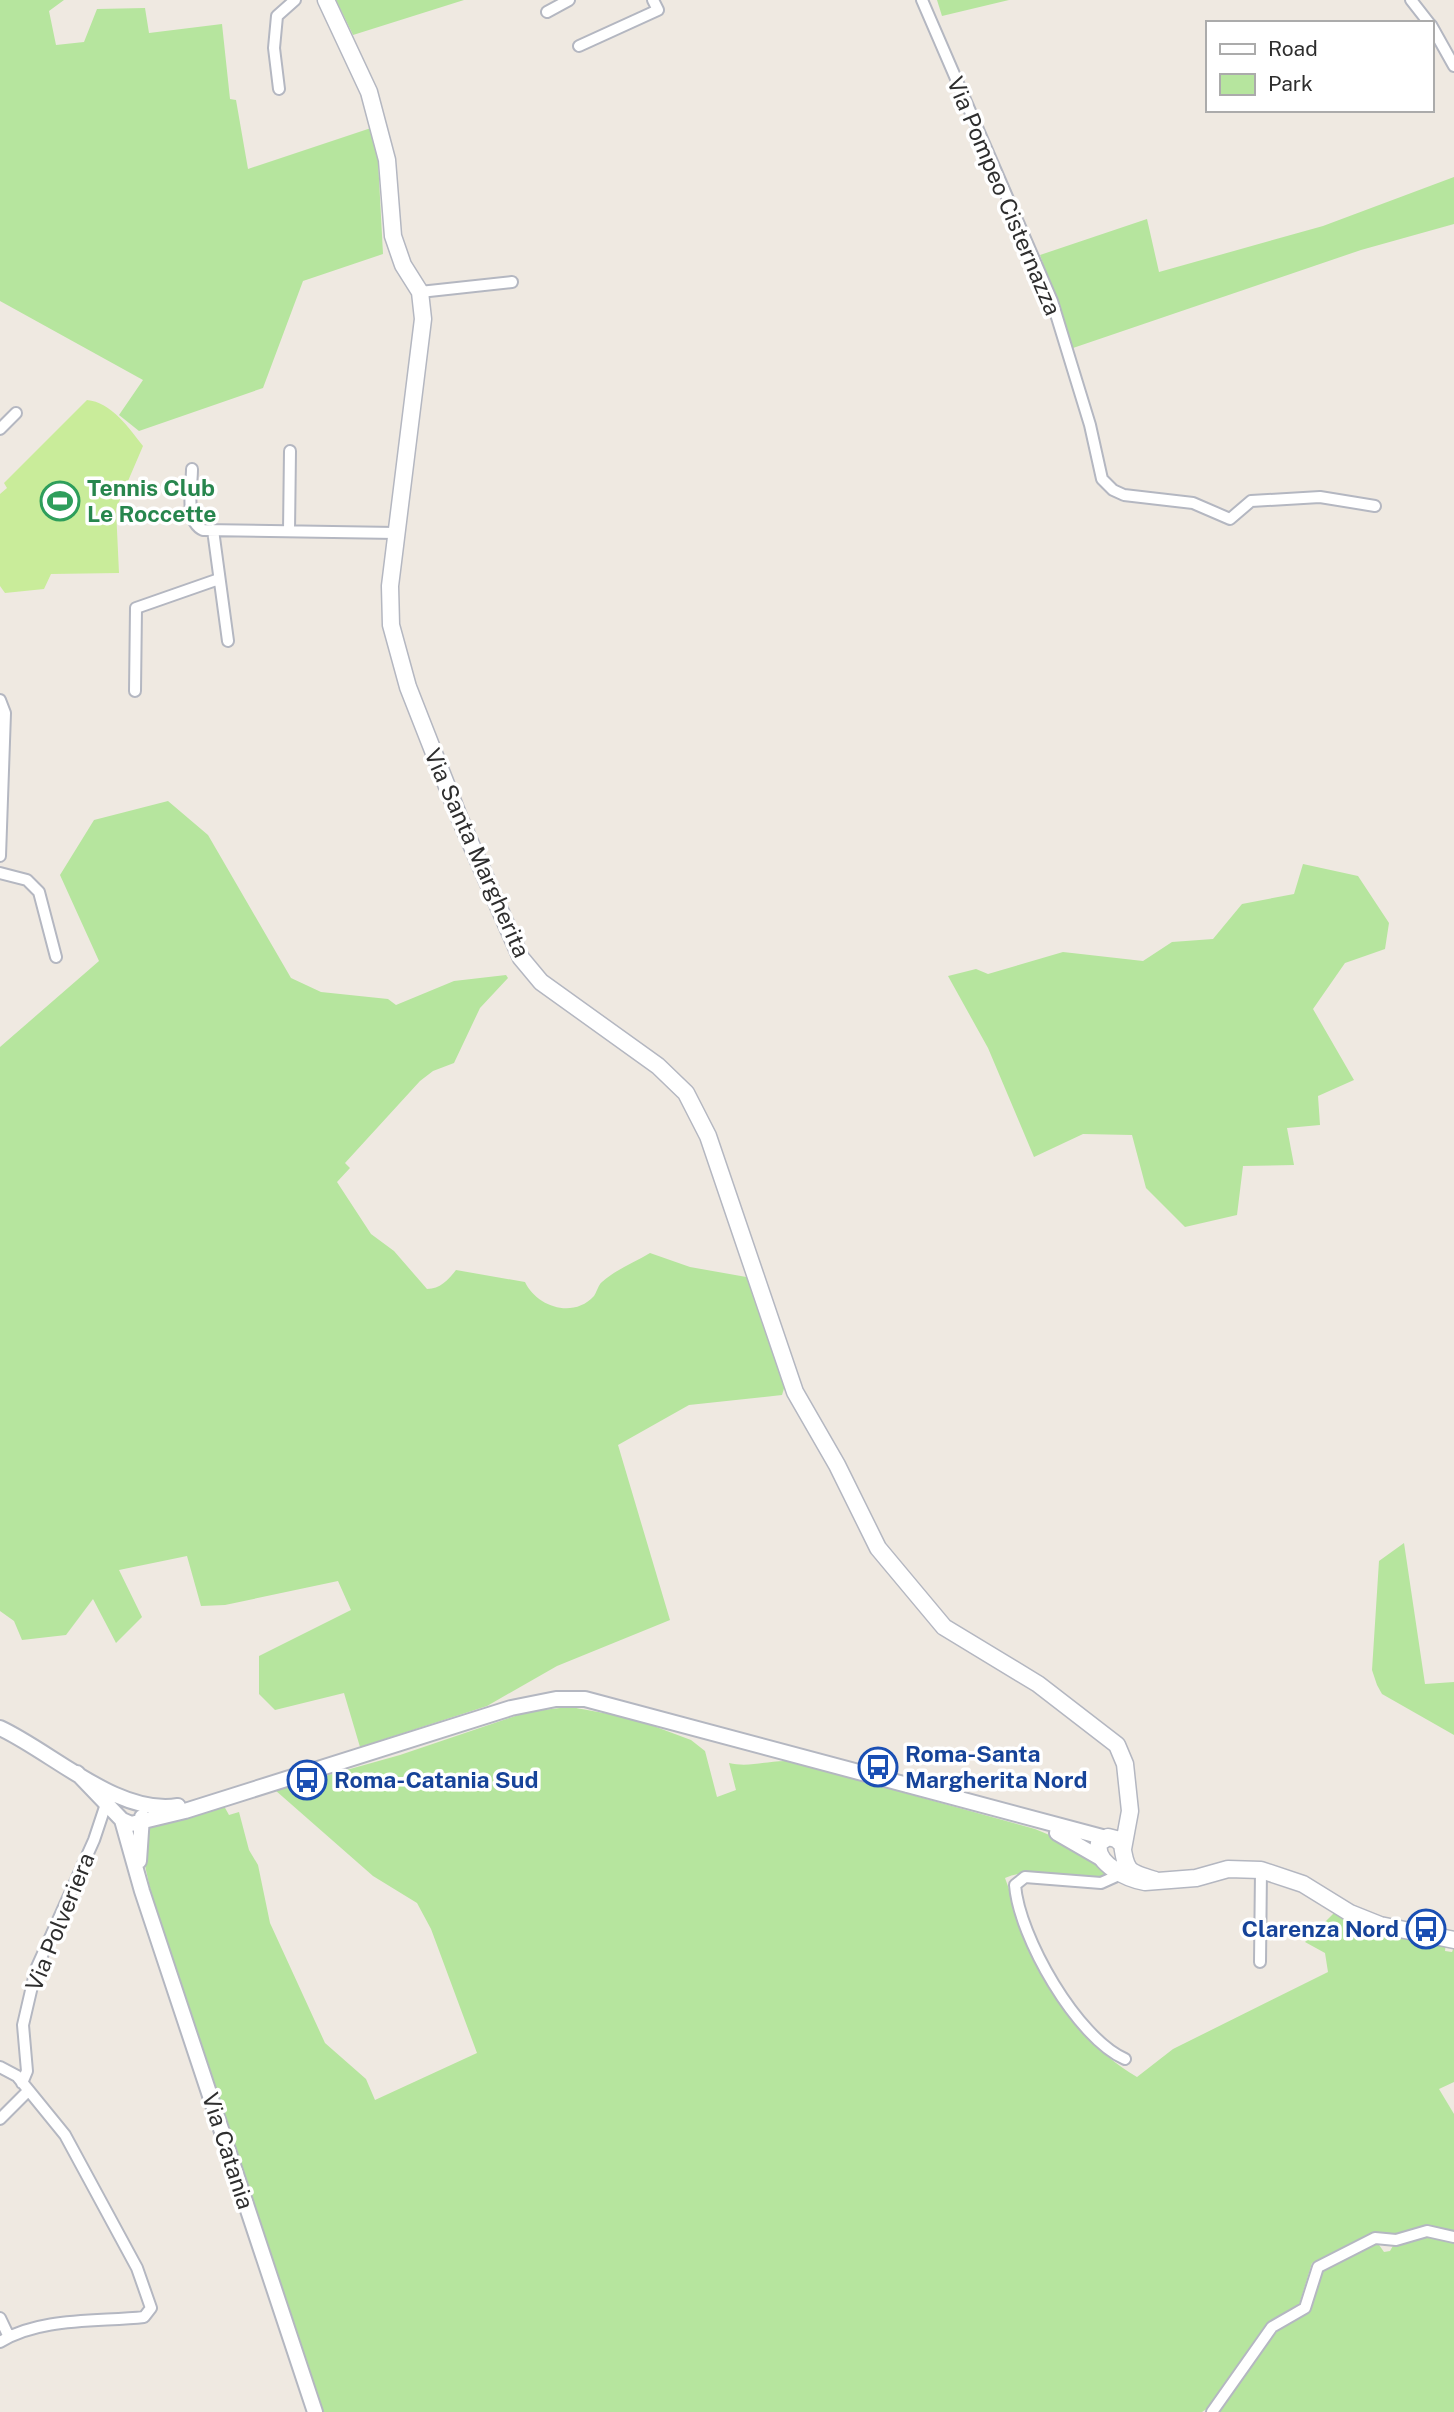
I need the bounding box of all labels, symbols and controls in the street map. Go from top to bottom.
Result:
legend [1206,21,1433,112]
text: Road [1268,36,1318,61]
text: Park [1268,71,1313,96]
street label: Via Pompeo Cisternazza [942,72,1067,319]
place label: Tennis Club Le Roccette [87,474,216,527]
sports icon: Tennis Club Le Roccette [39,480,81,522]
street label: Via Santa Margherita [419,744,536,962]
place label: Roma-Santa Margherita Nord [905,1740,1087,1793]
bus stop icon: Roma-Santa Margherita Nord [857,1746,899,1788]
bus stop icon: Roma-Catania Sud [286,1759,328,1801]
place label: Roma-Catania Sud [334,1766,538,1793]
street label: Via Polveriera [20,1849,100,1995]
bus stop icon: Clarenza Nord [1405,1908,1447,1950]
place label: Clarenza Nord [1242,1915,1399,1942]
street label: Via Catania [197,2089,260,2212]

